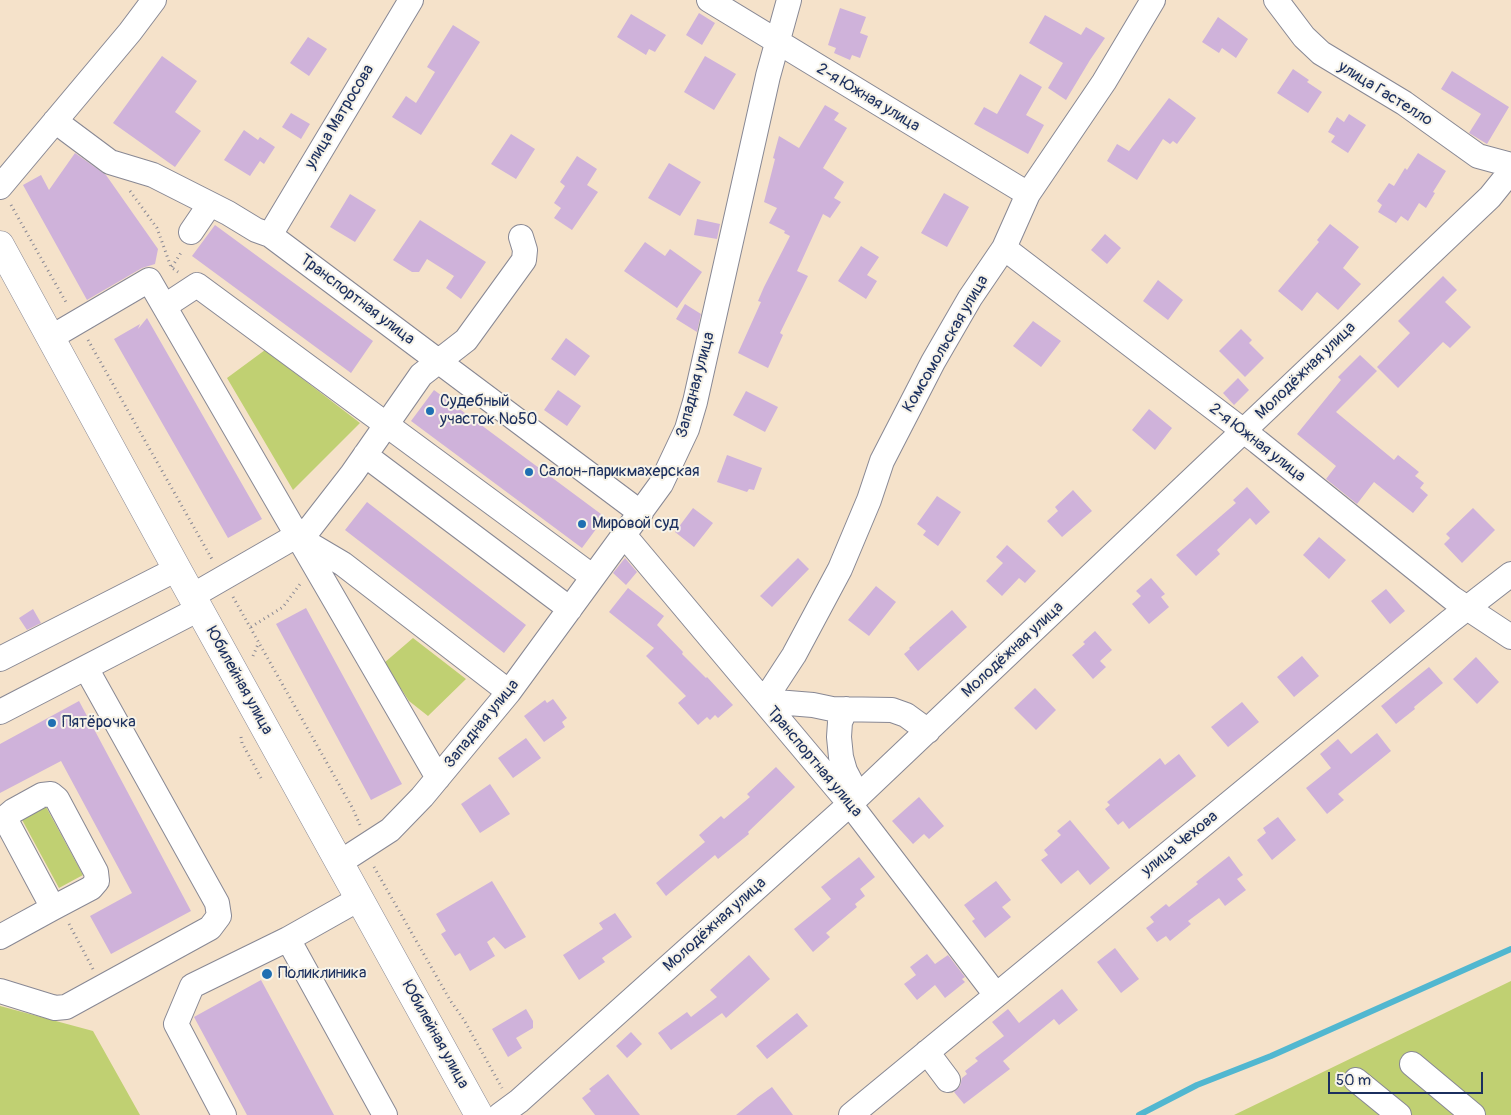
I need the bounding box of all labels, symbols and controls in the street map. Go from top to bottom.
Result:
street label: улица Гастелло [1334,57,1436,131]
street label: 2-я Южная улица [813,60,923,136]
street label: улица Матросова [301,61,379,173]
street label: Транспортная улица [296,251,418,349]
street label: Комсомольская улица [899,272,993,416]
street label: Молодёжная улица [1252,318,1360,424]
street label: Западная улица [673,330,719,440]
place label: Судебный участок №50 [440,392,538,430]
street label: 2-я Южная улица [1205,399,1309,487]
marker: Судебный участок №50 [424,405,436,417]
place label: Салон-парикмахерская [539,462,699,482]
marker: Салон-парикмахерская [523,466,535,478]
place label: Мировой суд [592,514,679,534]
marker: Мировой суд [576,518,588,530]
street label: Молодёжная улица [958,598,1068,702]
street label: Юбилейная улица [201,624,277,738]
street label: Западная улица [440,676,524,772]
street label: Транспортная улица [762,703,866,821]
place label: Пятёрочка [62,713,136,733]
marker: Пятёрочка [46,717,58,729]
street label: улица Чехова [1138,807,1222,881]
street label: Молодёжная улица [660,874,770,976]
place label: Поликлиника [278,964,366,984]
marker: Поликлиника [260,967,274,981]
street label: Юбилейная улица [397,978,473,1092]
scale bar [1331,1062,1486,1094]
text: 50 m [1336,1071,1371,1090]

